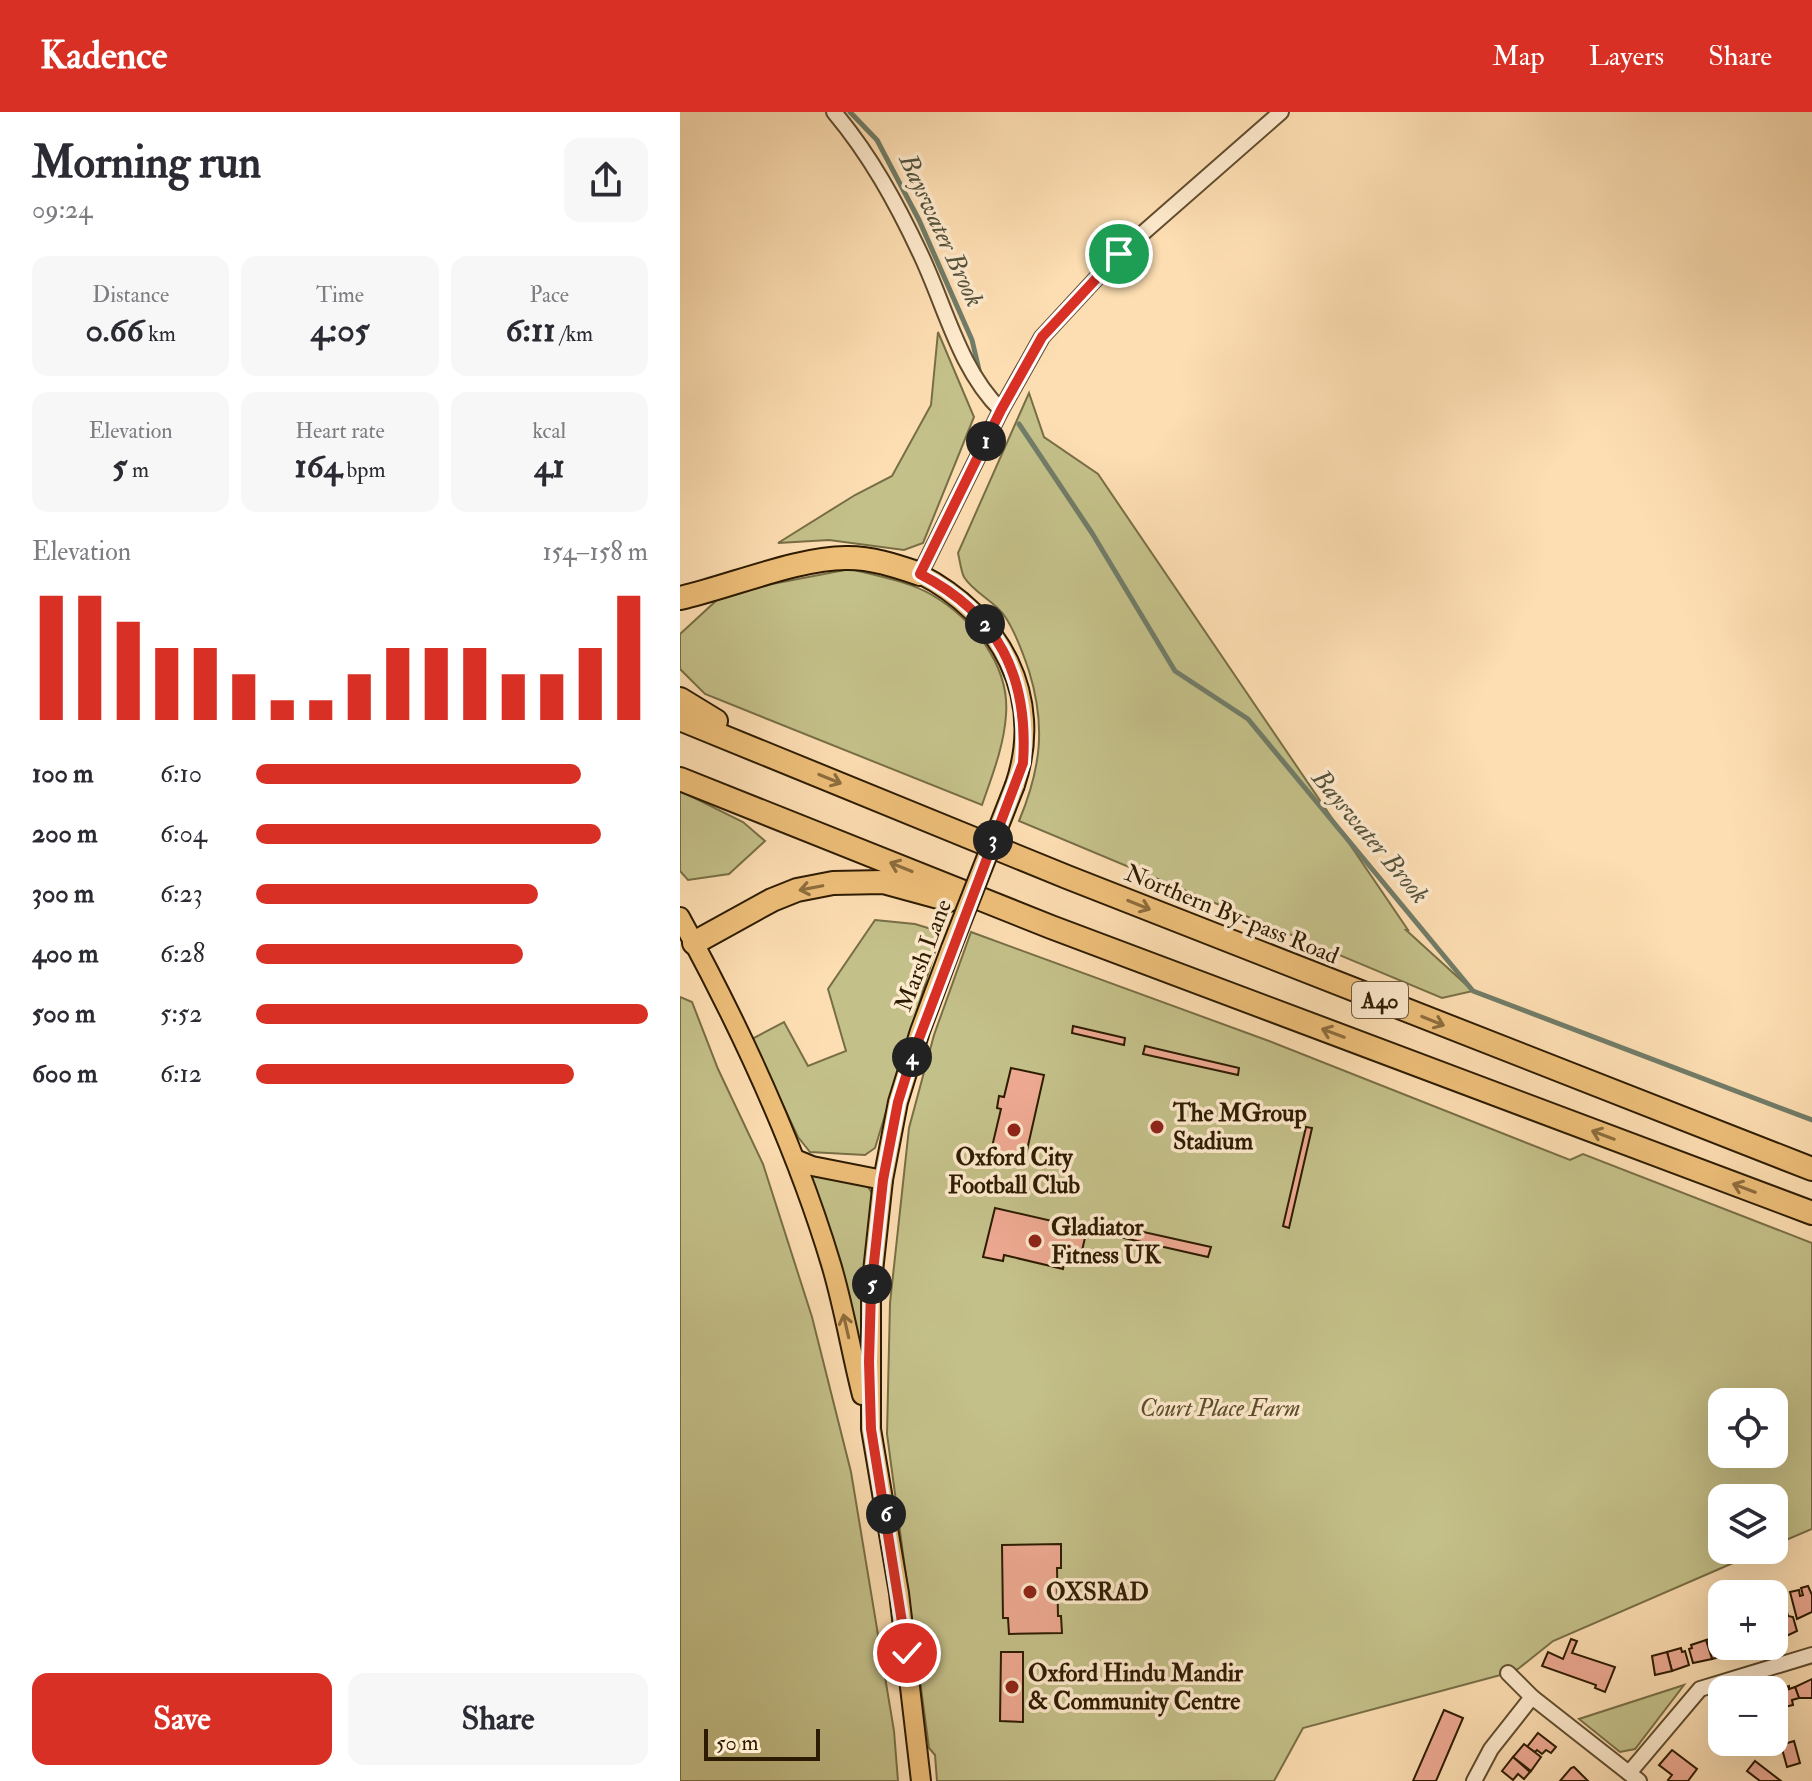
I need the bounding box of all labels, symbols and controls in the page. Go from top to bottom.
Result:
text: Kadence [40,32,167,80]
text: Map [1492,39,1545,74]
text: Layers [1589,39,1664,74]
text: Share [1708,39,1772,74]
text: Morning run [32,136,261,191]
button: share [564,138,648,222]
water label: Bayswater Brook [891,147,991,312]
text: 09:24 [32,194,92,226]
pin [1085,220,1153,288]
icon: arrive [1097,232,1141,276]
text: Distance [92,281,169,309]
text: Time [316,281,364,309]
text: Pace [530,281,569,309]
text: 0.66 [85,309,144,352]
text: 4:05 [310,309,370,352]
text: 6:11 [505,309,555,352]
text: km [144,320,176,348]
text: /km [555,320,593,348]
text: Elevation [89,417,173,445]
text: Heart rate [295,417,385,445]
text: kcal [532,417,566,445]
pin: 1 [966,421,1006,461]
text: 1 [982,427,990,455]
text: 5 [112,445,127,488]
text: 164 [294,445,342,488]
text: 41 [534,445,565,488]
text: m [127,456,149,484]
text: bpm [342,456,386,484]
text: Elevation [32,536,131,568]
text: 154–158 m [542,536,648,568]
pin: 2 [965,604,1005,644]
text: 2 [979,610,991,638]
text: 100 m [32,758,93,790]
text: 6:10 [160,758,202,790]
water label: Bayswater Brook [1304,761,1436,910]
one-way arrow [817,773,842,788]
text: 200 m [32,818,97,850]
text: 6:04 [160,818,207,850]
pin: 3 [973,820,1013,860]
text: 3 [989,826,997,854]
street label: Northern By-pass Road [1120,857,1344,972]
one-way arrow [889,859,914,873]
text: 300 m [32,878,94,910]
text: 6:23 [160,878,203,910]
one-way arrow [799,881,825,896]
street label: Marsh Lane [888,895,959,1016]
one-way arrow [1126,899,1151,913]
text: 400 m [32,938,98,970]
text: 6:28 [160,938,205,970]
road number: A40 [1352,982,1408,1018]
text: 500 m [32,998,96,1030]
text: 5:52 [160,998,202,1030]
one-way arrow [1420,1015,1445,1029]
one-way arrow [1321,1025,1346,1039]
pin: 4 [892,1037,932,1077]
text: 4 [906,1043,918,1071]
text: 600 m [32,1058,97,1090]
text: 6:12 [160,1058,202,1090]
place label: The MGroup Stadium [1172,1098,1307,1157]
marker: The MGroup Stadium [1148,1118,1166,1136]
marker: Oxford City Football Club [1005,1121,1023,1139]
one-way arrow [1591,1126,1616,1141]
place label: Oxford City Football Club [948,1142,1080,1201]
one-way arrow [1732,1180,1757,1194]
place label: Gladiator Fitness UK [1051,1212,1162,1271]
marker: Gladiator Fitness UK [1026,1232,1044,1250]
pin: 5 [852,1264,892,1304]
text: 5 [867,1270,877,1298]
one-way arrow [837,1313,852,1339]
map controls [1708,1388,1788,1756]
button: locate [1708,1388,1788,1468]
park label: Court Place Farm [1140,1393,1300,1424]
button: layers [1708,1484,1788,1564]
pin: 6 [866,1494,906,1534]
text: 6 [880,1500,892,1528]
place label: OXSRAD [1046,1577,1149,1608]
button: + [1708,1580,1788,1660]
marker: OXSRAD [1021,1583,1039,1601]
pin [873,1619,941,1687]
icon: check [885,1631,929,1675]
place label: Oxford Hindu Mandir & Community Centre [1028,1658,1244,1717]
button: Save [32,1673,332,1765]
button: Share [348,1673,648,1765]
button: − [1708,1676,1788,1756]
marker: Oxford Hindu Mandir & Community Centre [1003,1678,1021,1696]
scale bar [704,1725,820,1761]
text: 50 m [716,1729,758,1757]

